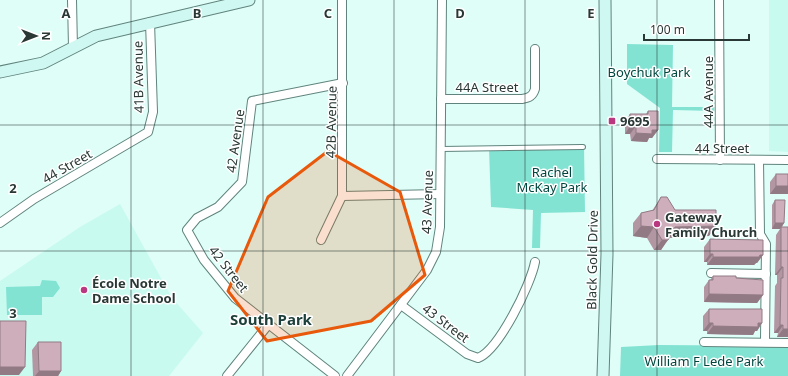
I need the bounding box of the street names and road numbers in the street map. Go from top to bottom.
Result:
street label: 41B Avenue [128,41,148,113]
street label: 44A Avenue [699,56,717,128]
street label: 44A Street [456,78,519,96]
street label: 42B Avenue [321,86,341,158]
street label: 42 Avenue [222,108,248,174]
street label: 44 Street [695,139,750,157]
street label: 44 Street [39,144,95,187]
street label: 43 Avenue [417,170,437,234]
street label: Black Gold Drive [582,210,602,310]
street label: 42 Street [205,242,253,296]
street label: 43 Street [419,299,473,347]

